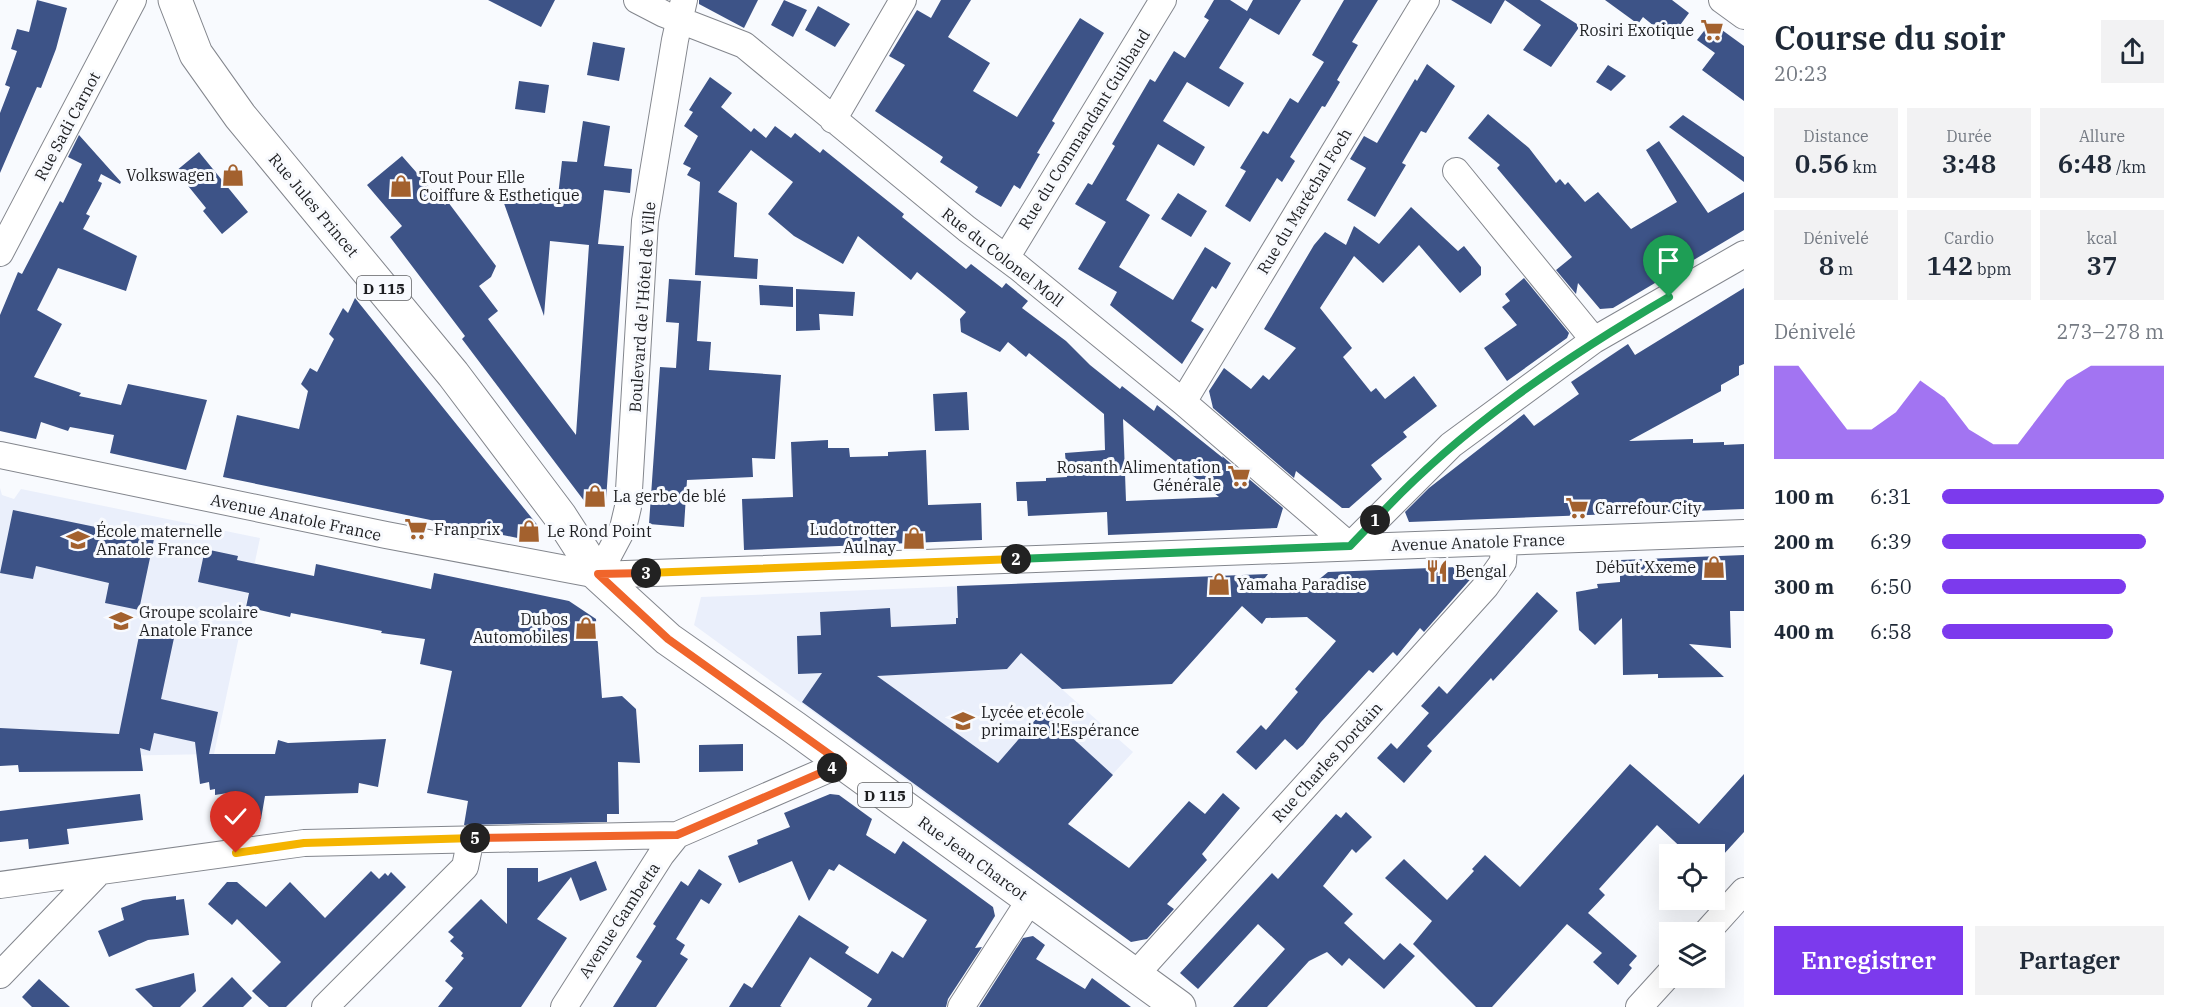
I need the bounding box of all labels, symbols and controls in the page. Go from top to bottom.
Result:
text: Course du soir [1774,16,2006,59]
supermarket icon: Rosiri Exotique [1699,17,1725,43]
place label: Rosiri Exotique [1579,20,1694,40]
button: share [2101,20,2164,83]
street label: Rue du Commandant Guilbaud [1014,25,1154,233]
text: 20:23 [1774,60,1828,87]
street label: Rue Sadi Carnot [30,68,104,184]
street label: Rue du Maréchal Foch [1252,124,1356,278]
text: Distance [1803,126,1869,146]
text: Durée [1946,126,1992,146]
text: Allure [2079,126,2125,146]
text: 0.56 [1795,146,1849,180]
text: 3:48 [1942,146,1996,180]
text: 6:48 [2058,146,2112,180]
street label: Rue Jules Princet [265,149,363,261]
text: km [1849,157,1877,177]
text: /km [2112,157,2146,177]
shop icon: Volkswagen [220,162,246,188]
place label: Volkswagen [126,165,215,185]
place label: Tout Pour Elle Coiffure & Esthetique [419,167,579,205]
shop icon: Tout Pour Elle Coiffure & Esthetique [388,173,414,199]
street label: Boulevard de l'Hôtel de Ville [625,201,659,413]
street label: Rue du Colonel Moll [938,203,1068,311]
text: Dénivelé [1803,228,1869,248]
text: Cardio [1944,228,1994,248]
text: kcal [2087,228,2117,248]
pin [1643,235,1694,297]
icon: arrive [1652,244,1685,277]
text: 8 [1819,248,1834,282]
text: 142 [1926,248,1973,282]
text: 37 [2086,248,2118,282]
text: m [1834,259,1853,279]
text: bpm [1973,259,2012,279]
road number: D 115 [357,276,411,300]
text: Dénivelé [1774,318,1856,345]
text: 273–278 m [2057,318,2164,345]
place label: Rosanth Alimentation Générale [1056,457,1221,495]
supermarket icon: Rosanth Alimentation Générale [1226,463,1252,489]
shop icon: La gerbe de blé [582,483,608,509]
text: 100 m [1774,483,1834,510]
text: 6:31 [1870,483,1912,510]
place label: La gerbe de blé [613,486,726,506]
street label: Avenue Anatole France [209,489,383,545]
supermarket icon: Carrefour City [1564,495,1590,521]
place label: Carrefour City [1595,498,1702,518]
pin: 1 [1360,505,1390,535]
text: 1 [1370,510,1380,530]
supermarket icon: Franprix [403,516,429,542]
shop icon: Le Rond Point [516,518,542,544]
place label: Franprix [434,519,501,539]
place label: Ludotrotter Aulnay [809,519,896,557]
place label: École maternelle Anatole France [96,520,222,559]
place label: Le Rond Point [547,521,652,541]
shop icon: Ludotrotter Aulnay [901,525,927,551]
school or university icon: École maternelle Anatole France [65,527,91,553]
text: 200 m [1774,528,1834,555]
text: 6:39 [1870,528,1912,555]
street label: Avenue Anatole France [1391,529,1565,555]
pin: 2 [1001,544,1031,574]
text: 2 [1011,549,1021,569]
shop icon: Début Xxeme [1701,554,1727,580]
place label: Début Xxeme [1595,557,1696,577]
pin: 3 [631,558,661,588]
restaurant icon: Bengal [1424,558,1450,584]
place label: Bengal [1455,561,1507,581]
text: 3 [641,563,651,583]
shop icon: Yamaha Paradise [1206,571,1232,597]
text: 300 m [1774,573,1834,600]
text: 6:50 [1870,573,1912,600]
place label: Yamaha Paradise [1237,574,1367,594]
place label: Groupe scolaire Anatole France [139,602,258,640]
school or university icon: Groupe scolaire Anatole France [108,608,134,634]
place label: Dubos Automobiles [473,609,568,647]
shop icon: Dubos Automobiles [573,615,599,641]
text: 400 m [1774,618,1834,645]
text: 6:58 [1870,618,1912,645]
street label: Rue Charles Dordain [1268,698,1386,826]
place label: Lycée et école primaire l'Espérance [981,702,1139,740]
school or university icon: Lycée et école primaire l'Espérance [950,708,976,734]
pin: 4 [817,753,847,783]
text: 4 [827,758,837,778]
road number: D 115 [858,783,912,807]
pin [210,791,261,853]
icon: check [219,800,252,833]
street label: Rue Jean Charcot [914,812,1032,905]
pin: 5 [460,823,490,853]
text: 5 [470,828,480,848]
map controls [1659,844,1725,988]
button: locate [1659,844,1725,910]
street label: Avenue Gambetta [574,858,664,982]
button: layers [1659,922,1725,988]
button: Enregistrer [1774,926,1963,995]
button: Partager [1975,926,2164,995]

